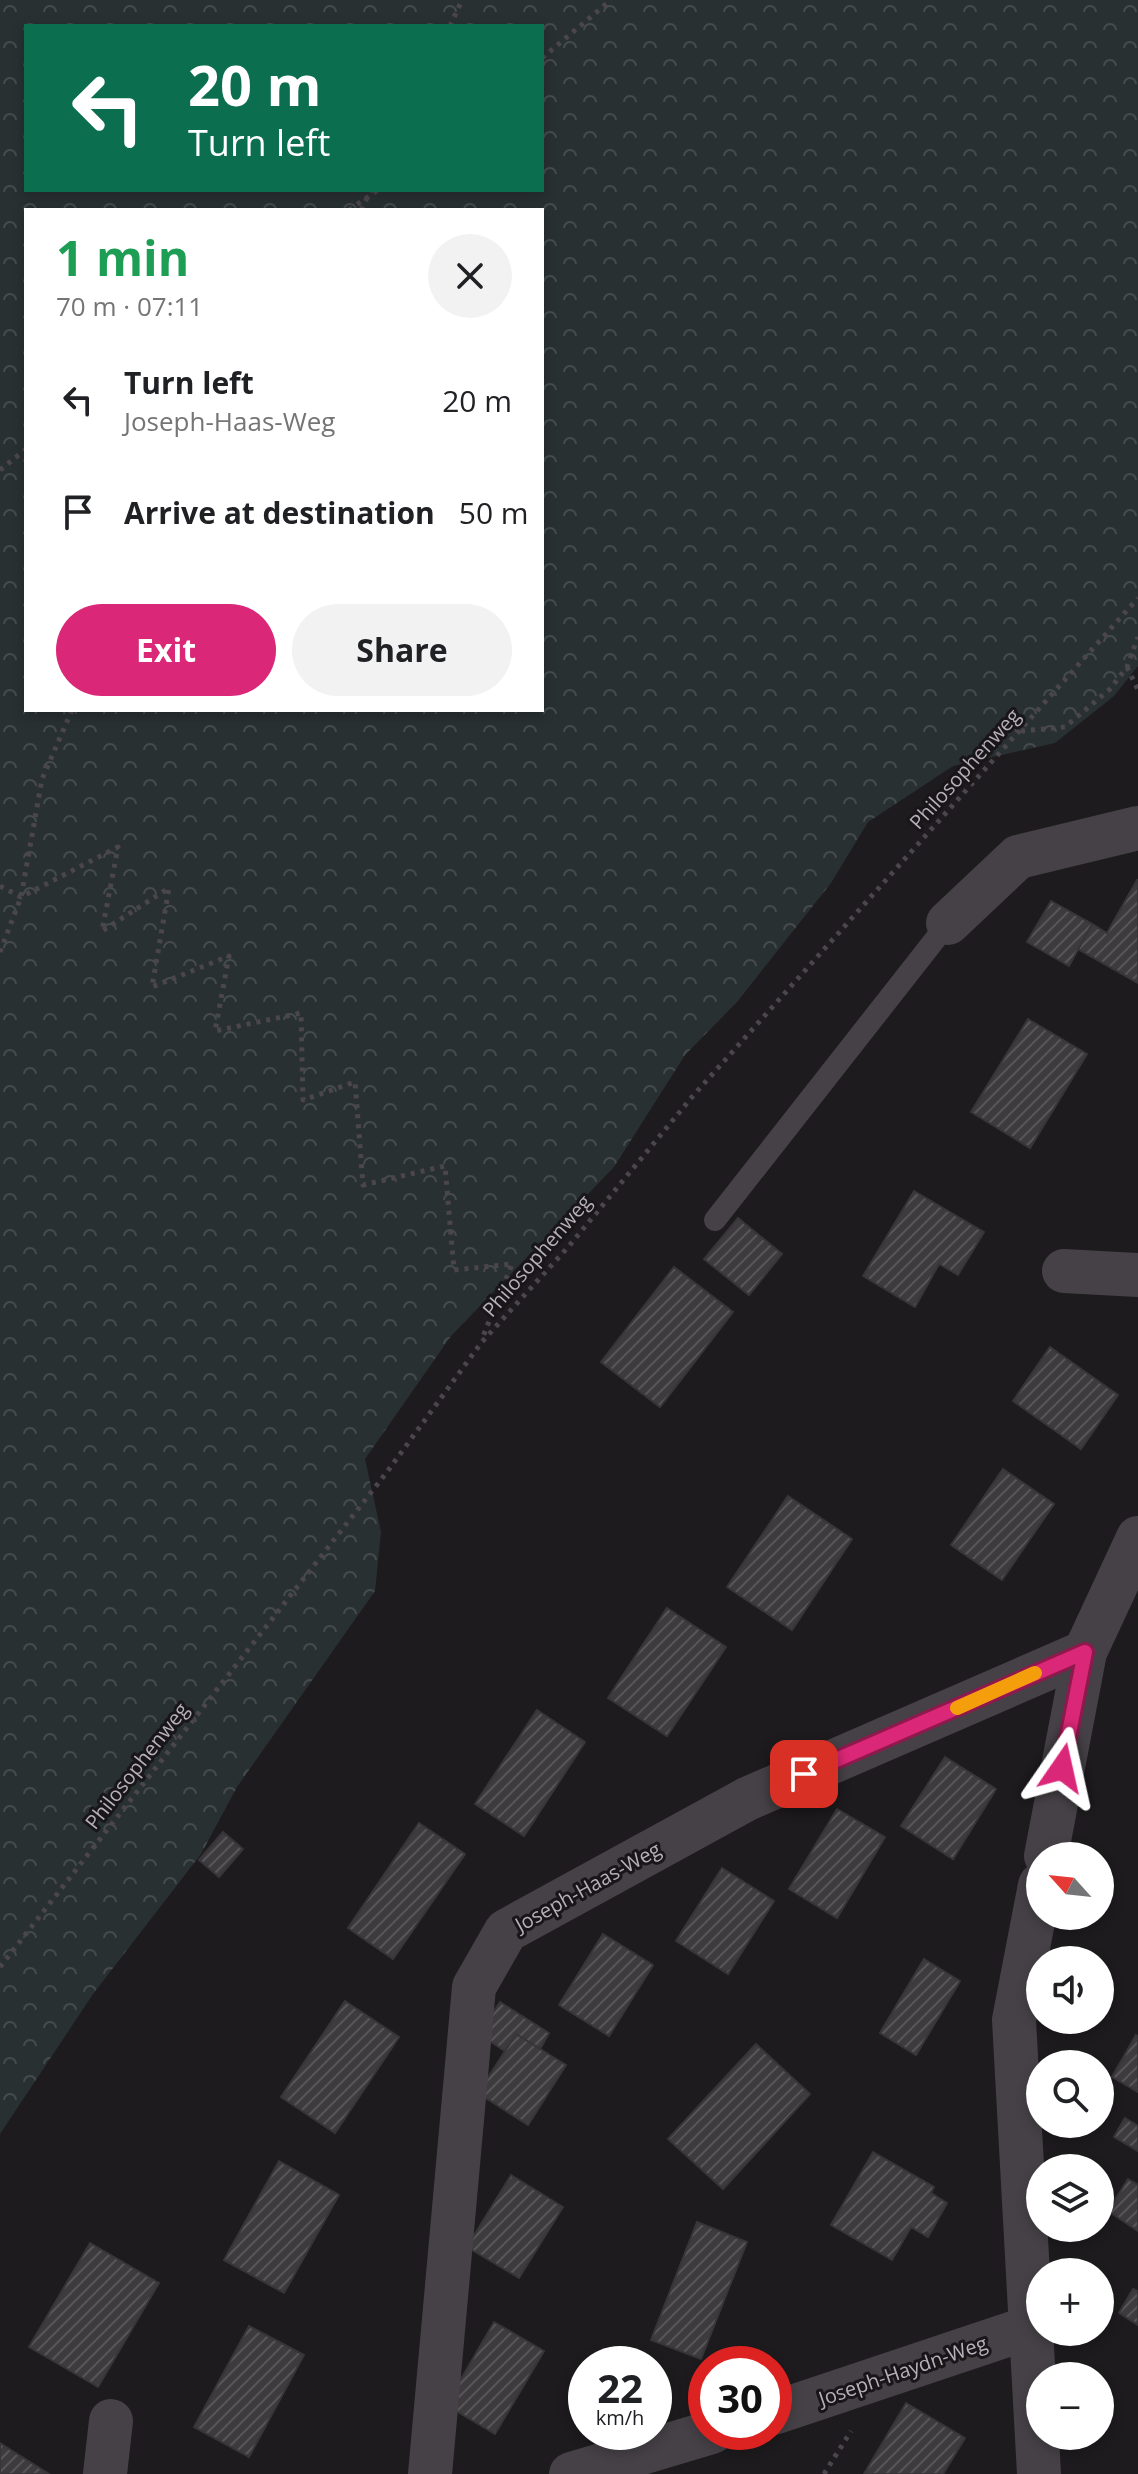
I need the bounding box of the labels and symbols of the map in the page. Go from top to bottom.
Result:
street label: Philosophenweg [903,702,1026,835]
street label: Philosophenweg [476,1189,597,1322]
street label: Philosophenweg [79,1697,195,1835]
position arrow [1020,1726,1104,1810]
pin [770,1740,838,1808]
street label: Joseph-Haas-Weg [508,1835,666,1939]
north arrow [1026,1842,1114,1930]
street label: Joseph-Haydn-Weg [813,2329,991,2413]
speed limit sign: 30 [688,2346,792,2450]

